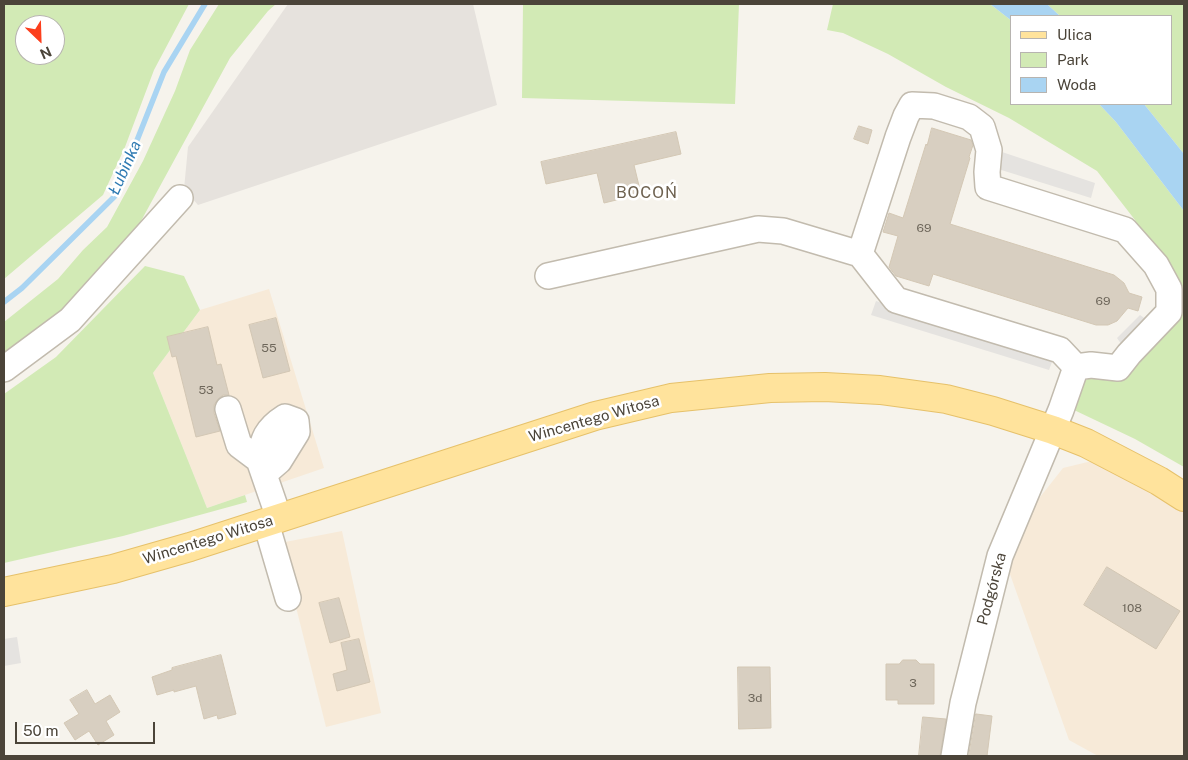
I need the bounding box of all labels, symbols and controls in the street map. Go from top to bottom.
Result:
north arrow [15,15,65,65]
legend [1010,15,1173,105]
text: Ulica [1057,26,1092,43]
text: N [37,43,54,62]
text: Park [1057,51,1089,68]
text: Woda [1057,76,1096,93]
water label: Łubinka [105,138,145,198]
district label: BOCOŃ [615,183,679,203]
house number: 69 [917,221,931,235]
house number: 69 [1096,294,1110,308]
house number: 55 [261,341,277,355]
house number: 53 [198,383,214,397]
street label: Wincentego Witosa [527,392,661,446]
street label: Wincentego Witosa [141,512,275,568]
street label: Podgórska [974,551,1010,627]
house number: 108 [1122,601,1142,615]
house number: 3 [909,676,917,690]
house number: 3d [748,691,762,705]
scale bar [18,712,158,744]
text: 50 m [23,722,58,739]

